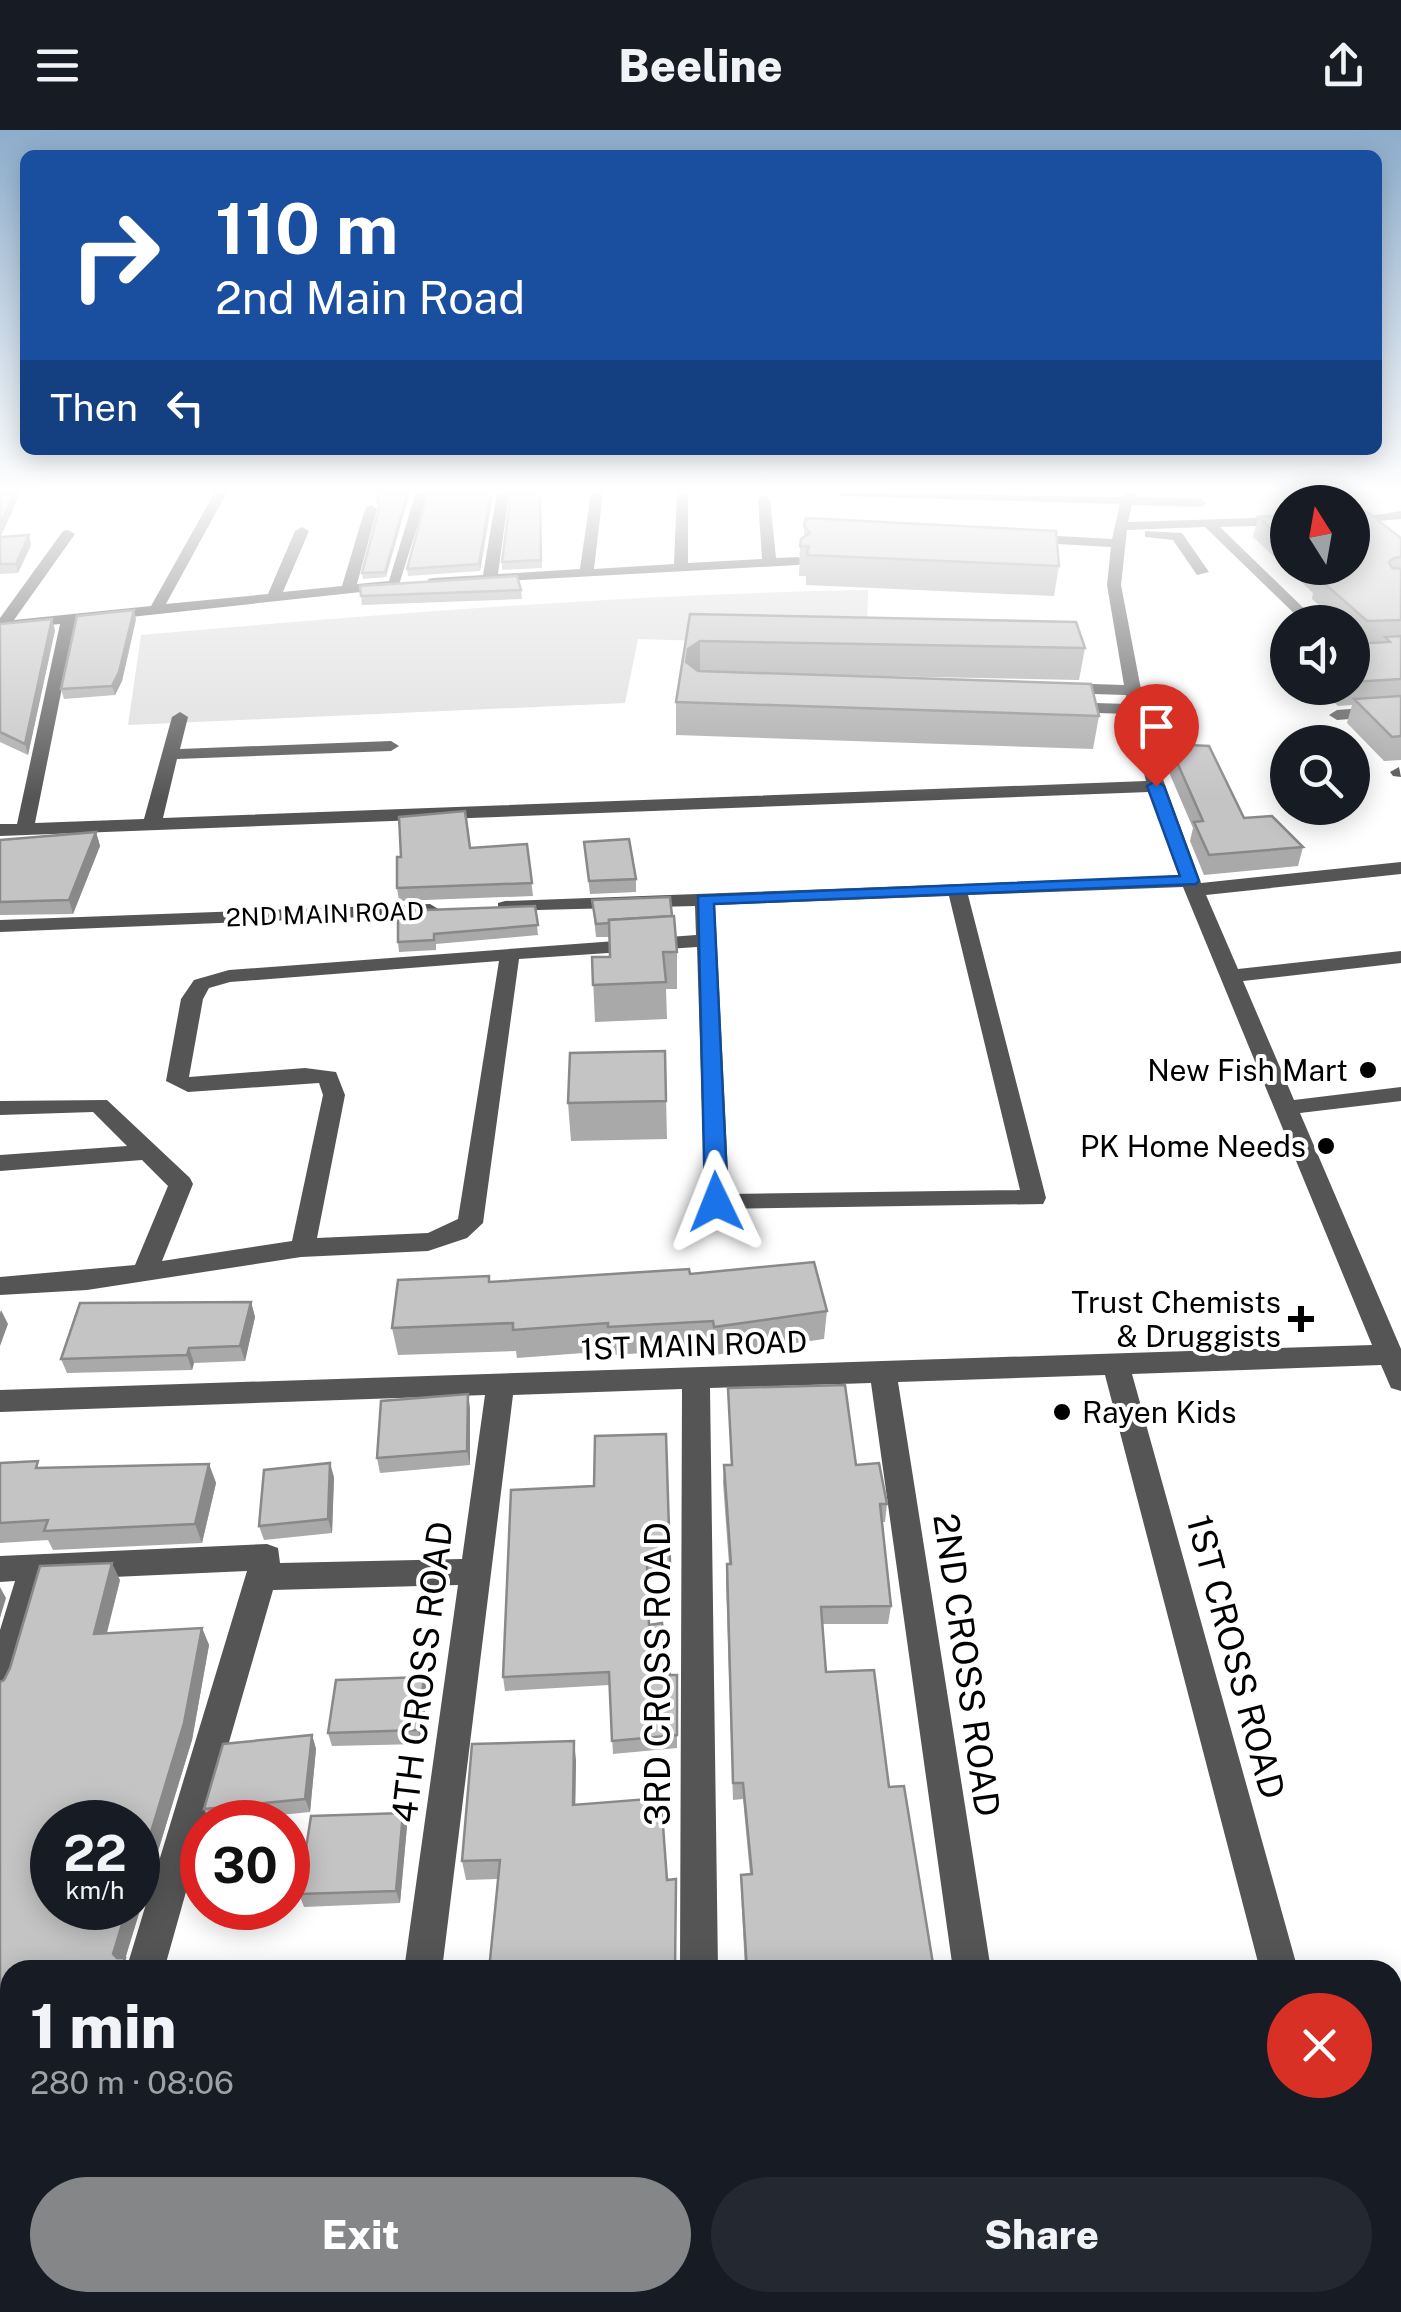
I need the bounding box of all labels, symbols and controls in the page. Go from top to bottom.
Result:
icon: menu [30,38,85,93]
icon: share [1316,38,1371,93]
text: Beeline [618,39,783,92]
text: 110 m [215,187,399,270]
icon: right [50,190,180,320]
text: 2nd Main Road [215,271,525,324]
icon: left [158,380,213,435]
text: Then [50,385,138,430]
north arrow [1270,485,1370,585]
map controls [1270,485,1370,825]
button: sound [1270,605,1370,705]
pin [1114,684,1199,787]
icon: arrive [1129,699,1184,754]
button: search [1270,725,1370,825]
street label: 2ND MAIN ROAD [225,896,425,932]
place label: New Fish Mart [1147,1052,1348,1088]
marker: New Fish Mart [1357,1059,1379,1081]
place label: PK Home Needs [1080,1128,1306,1164]
marker: PK Home Needs [1315,1135,1337,1157]
position arrow [664,1150,768,1254]
place label: Trust Chemists & Druggists [1071,1284,1281,1354]
marker: Trust Chemists & Druggists [1290,1308,1312,1330]
street label: 1ST MAIN ROAD [580,1323,808,1367]
place label: Rayen Kids [1082,1394,1236,1430]
marker: Rayen Kids [1051,1401,1073,1423]
street label: 2ND CROSS ROAD [925,1511,1009,1819]
street label: 1ST CROSS ROAD [1178,1511,1294,1803]
street label: 4TH CROSS ROAD [383,1519,461,1825]
street label: 3RD CROSS ROAD [637,1522,678,1826]
speed limit sign: 30 [180,1800,310,1930]
text: 22 [63,1823,127,1882]
text: km/h [66,1875,124,1905]
text: 1 min [30,1991,177,2062]
button: close [1267,1993,1372,2098]
text: 280 m · 08:06 [30,2064,234,2101]
button: Exit [30,2177,691,2292]
button: Share [711,2177,1372,2292]

